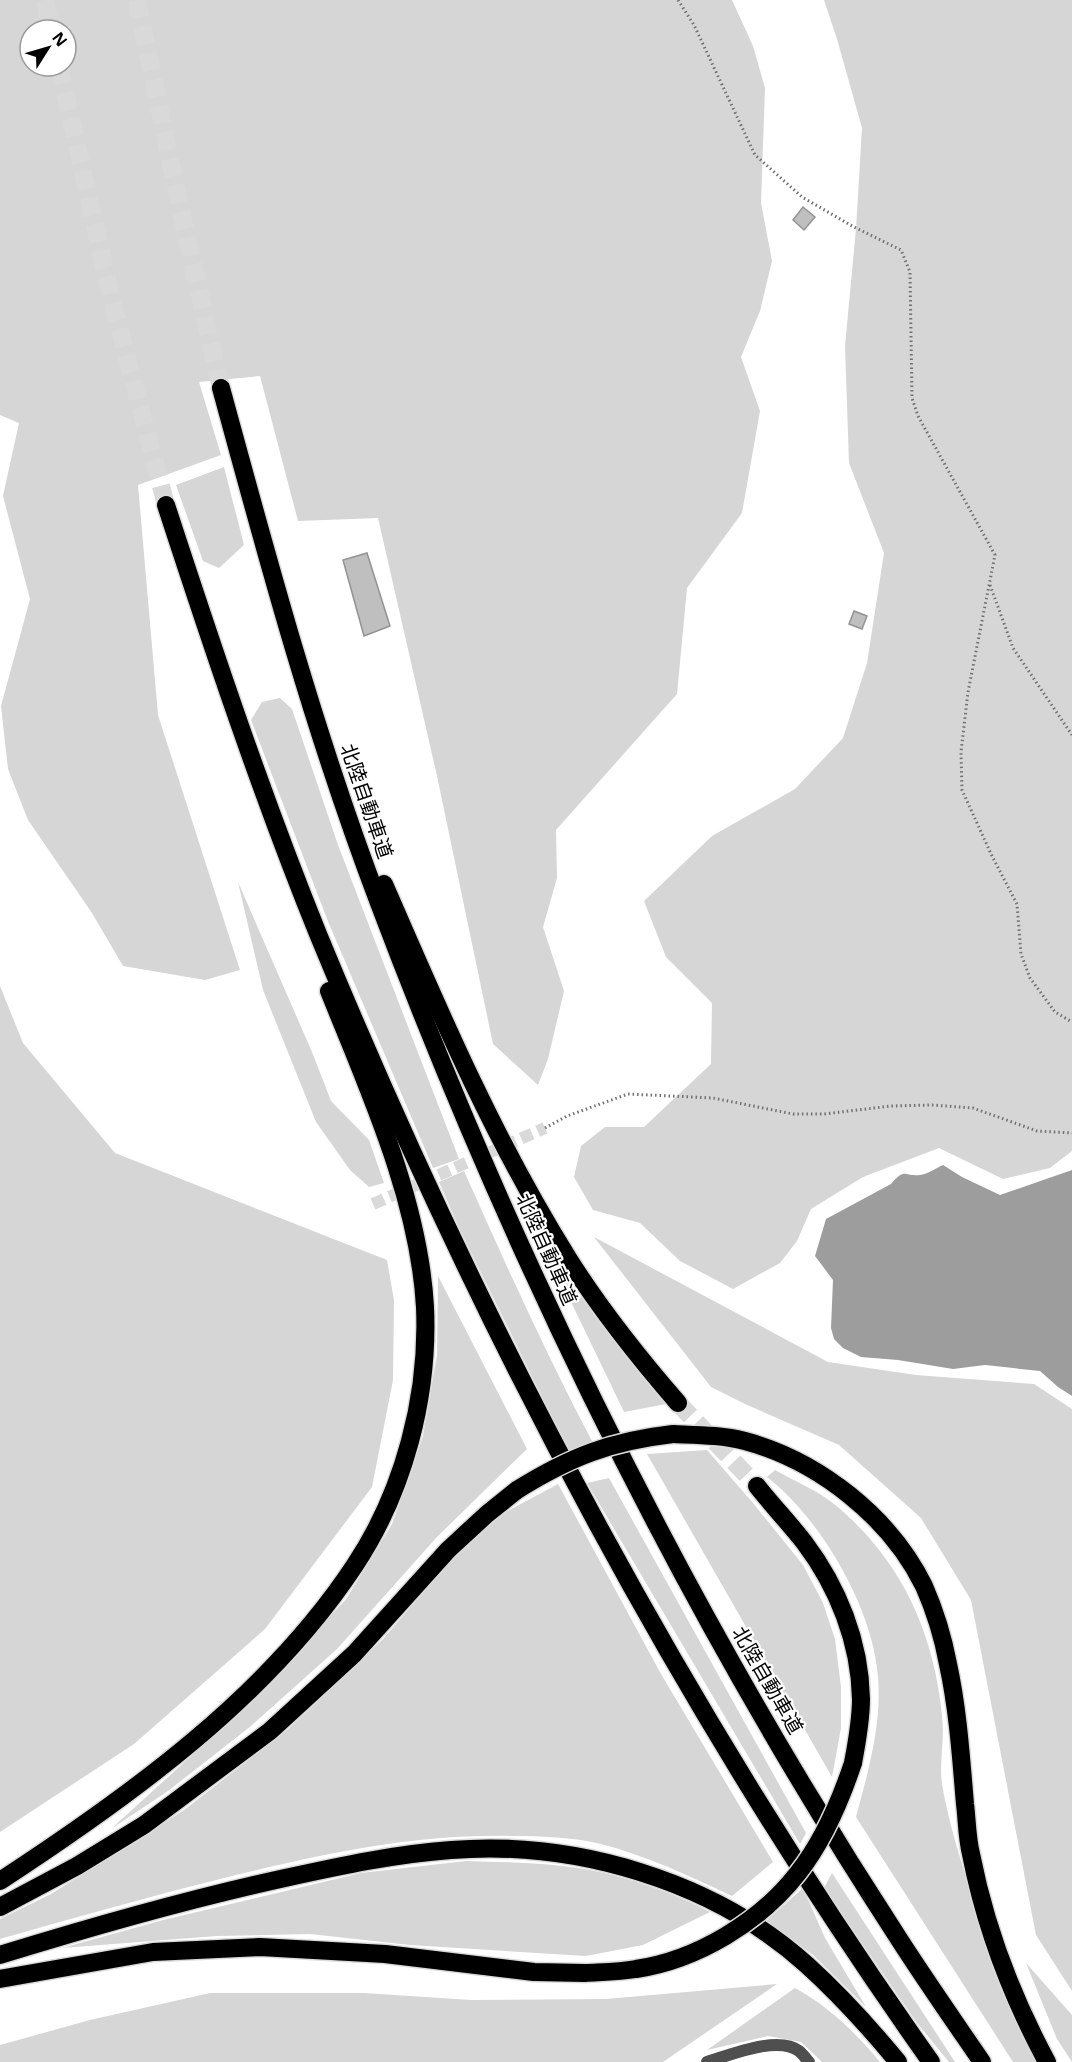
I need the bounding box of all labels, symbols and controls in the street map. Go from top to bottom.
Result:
north arrow [18,18,78,78]
text: N [47,27,73,51]
street label: 北陸自動車道 [335,740,399,862]
street label: 北陸自動車道 [510,1189,584,1309]
street label: 北陸自動車道 [726,1621,810,1739]

